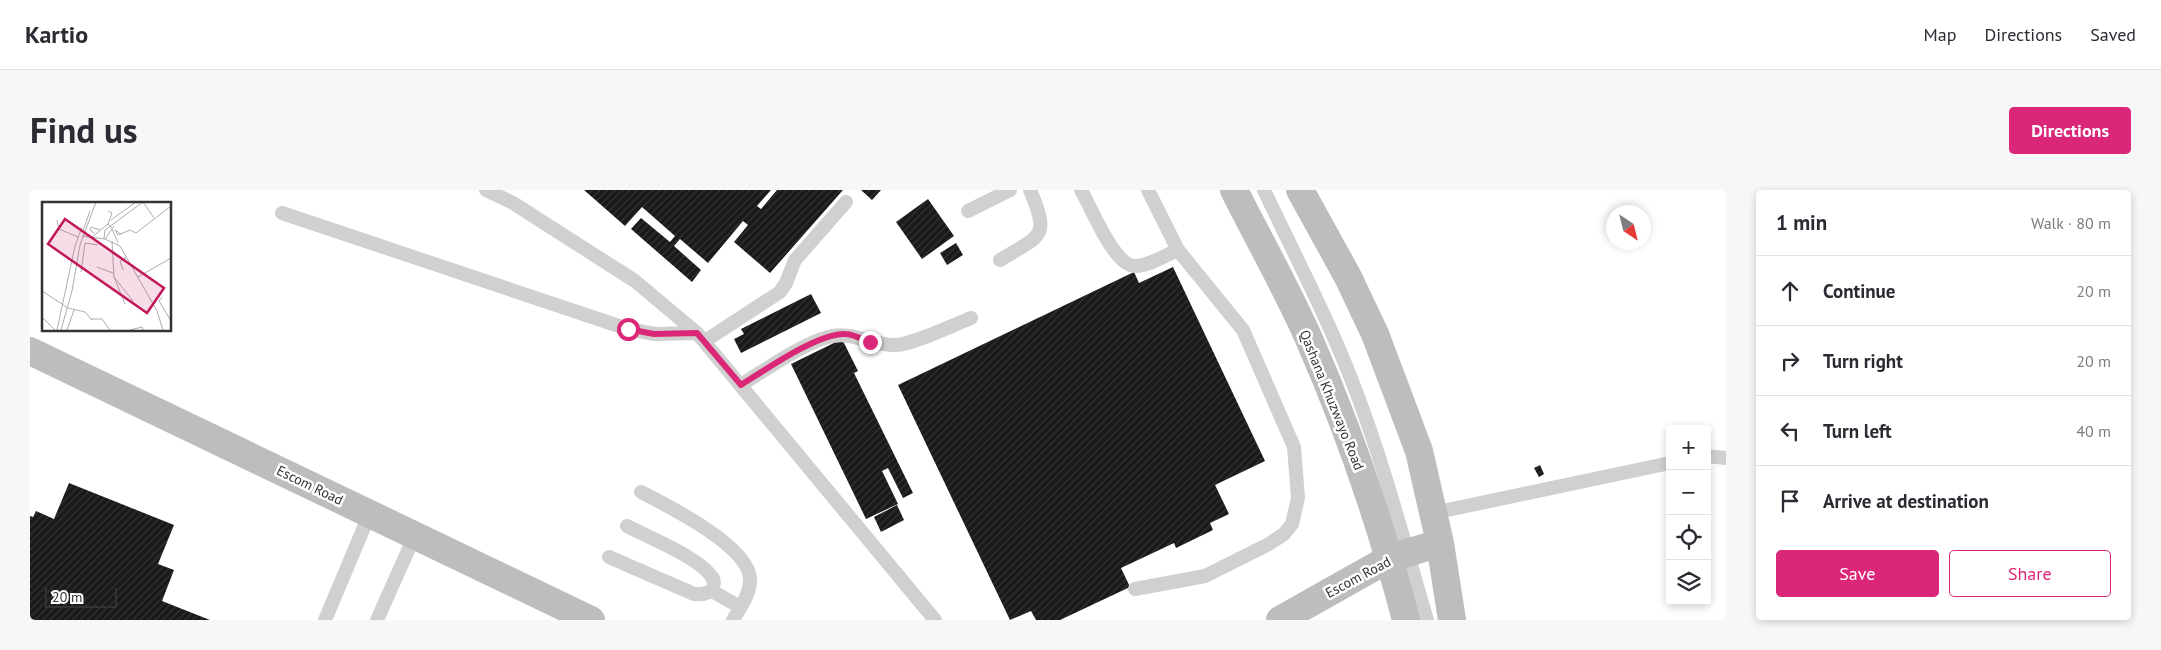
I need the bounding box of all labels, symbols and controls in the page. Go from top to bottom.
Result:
text: Kartio [25,19,88,50]
text: Map [1924,23,1956,46]
text: Directions [1984,23,2062,46]
text: Saved [2090,23,2136,46]
text: Find us [30,107,138,153]
button: Directions [2009,107,2131,154]
inset map [42,202,171,331]
north arrow [1606,205,1651,250]
text: 1 min [1776,209,1827,236]
text: Walk · 80 m [2031,213,2111,233]
icon: ahead [1776,277,1804,305]
text: Continue [1823,279,1895,303]
text: 20 m [2076,281,2111,301]
route start [617,318,640,341]
street label: Qashana Khuzwayo Road [1296,327,1368,473]
route end [859,331,882,354]
icon: right [1776,347,1804,375]
text: Turn right [1823,349,1903,373]
text: 20 m [2076,351,2111,371]
icon: left [1776,417,1804,445]
text: Turn left [1823,419,1892,443]
text: 40 m [2076,421,2111,441]
map controls [1666,425,1711,605]
button: + [1666,425,1711,470]
street label: Escom Road [274,461,346,509]
button: − [1666,470,1711,515]
icon: arrive [1776,487,1804,515]
text: Arrive at destination [1823,489,1989,513]
button: locate [1666,515,1711,560]
button: Save [1776,550,1939,597]
button: Share [1949,550,2111,597]
street label: Escom Road [1322,552,1394,602]
button: layers [1666,560,1711,605]
scale bar [45,585,118,608]
text: 20 m [52,588,82,606]

